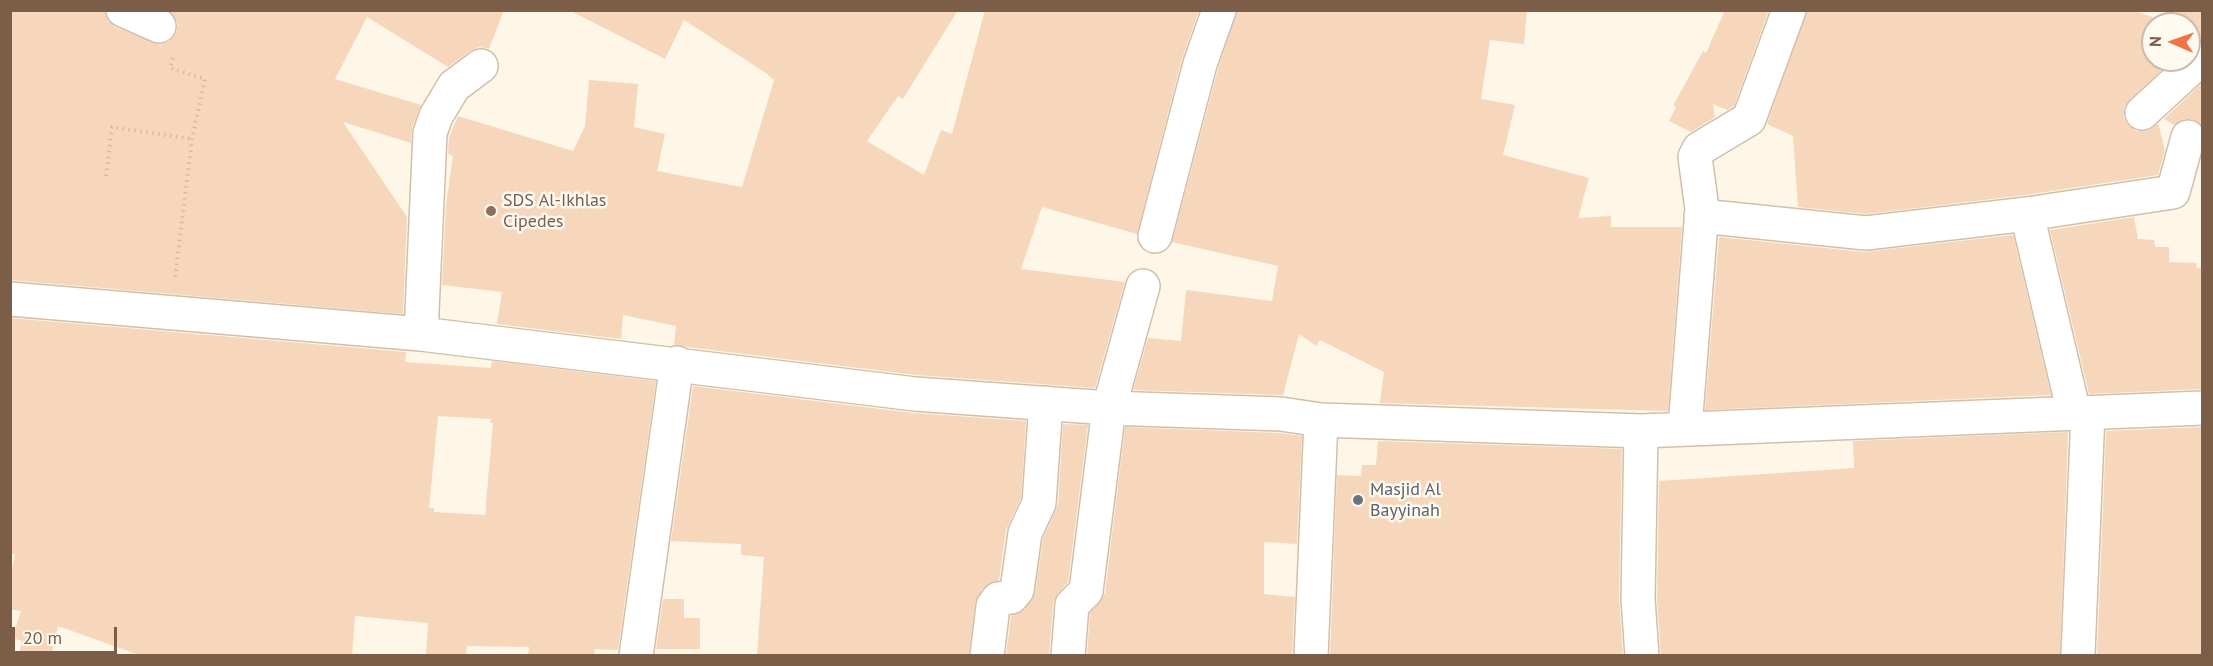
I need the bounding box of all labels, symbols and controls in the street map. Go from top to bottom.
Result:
north arrow [2141,12,2201,72]
text: N [2145,36,2165,47]
place label: SDS Al-Ikhlas Cipedes [503,190,606,232]
marker: SDS Al-Ikhlas Cipedes [484,204,498,218]
place label: Masjid Al Bayyinah [1370,479,1441,522]
marker: Masjid Al Bayyinah [1351,493,1365,507]
scale bar [15,615,120,653]
text: 20 m [23,626,62,649]

